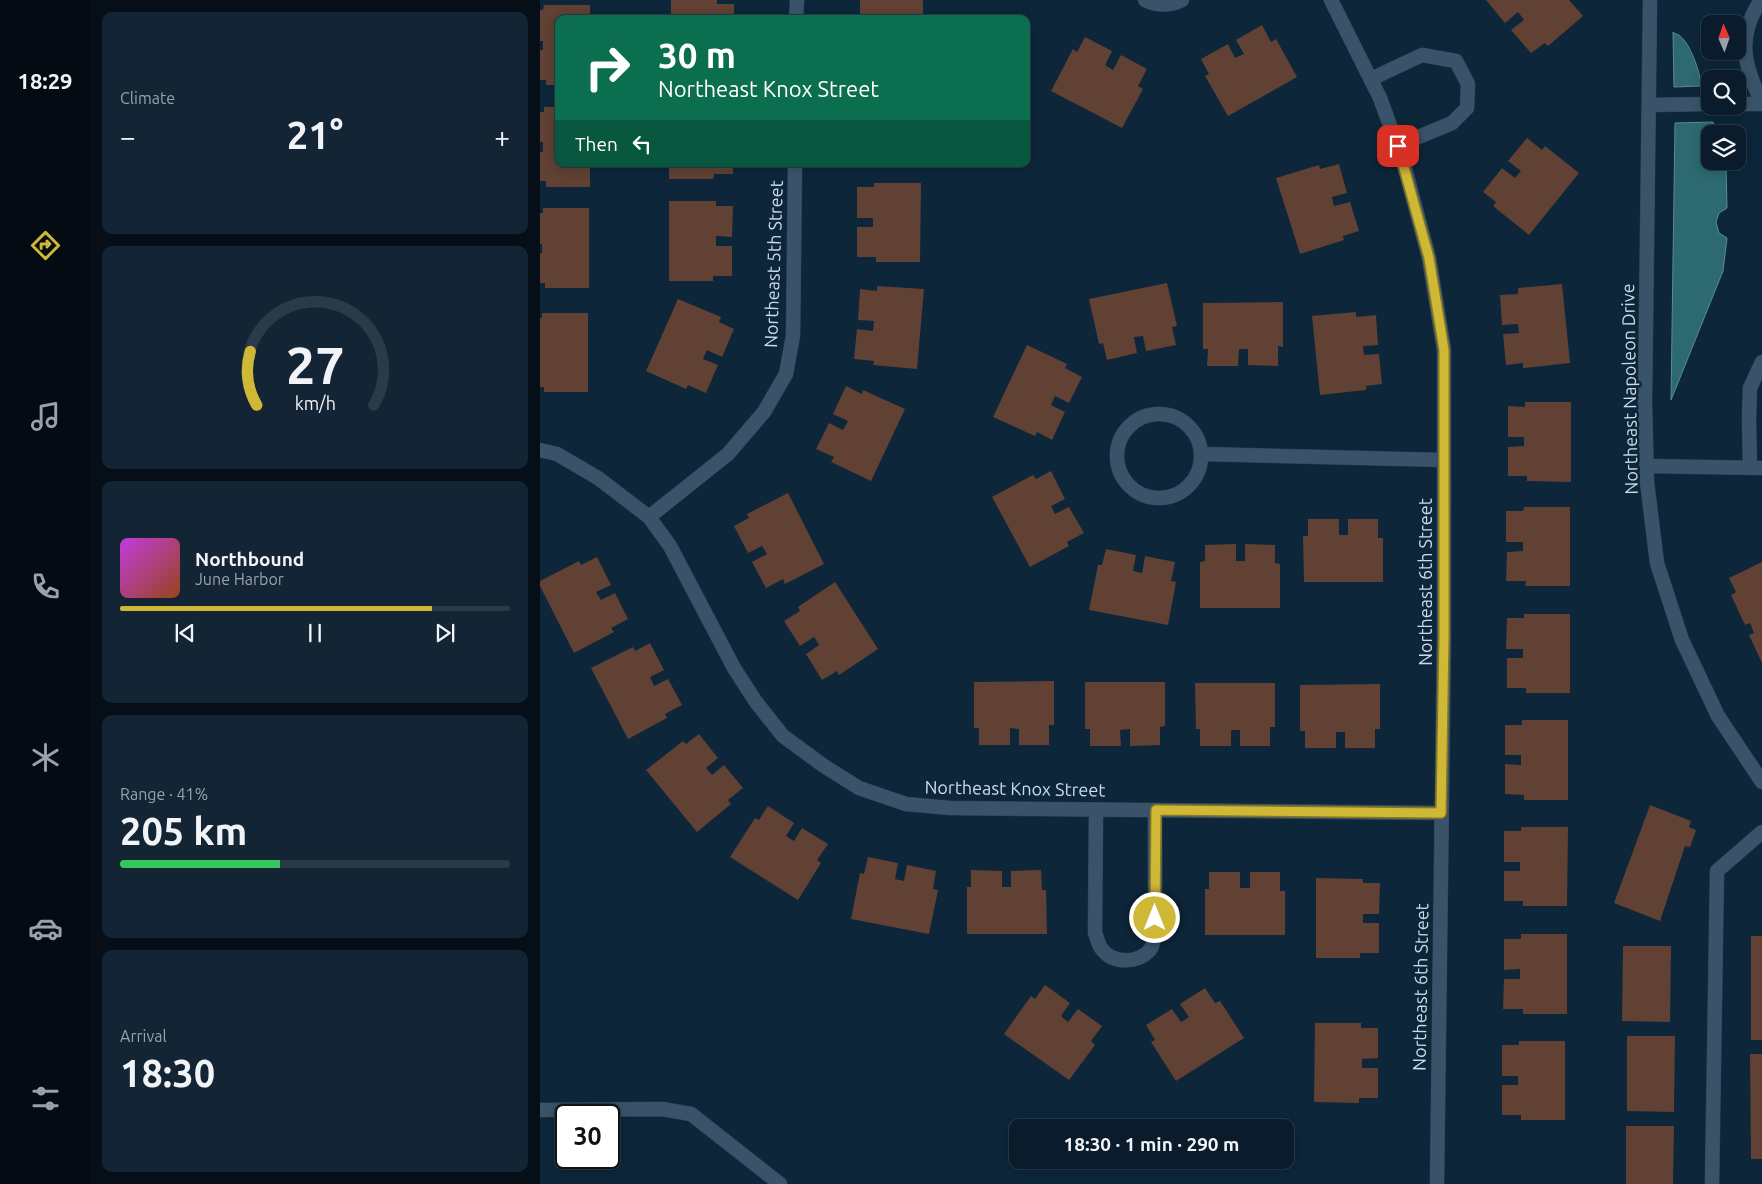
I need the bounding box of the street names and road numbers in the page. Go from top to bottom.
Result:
street label: Northeast 5th Street [760,180,786,348]
street label: Northeast Napoleon Drive [1617,283,1641,495]
street label: Northeast 6th Street [1415,498,1435,666]
street label: Northeast Knox Street [924,776,1106,800]
street label: Northeast 6th Street [1409,903,1431,1071]

